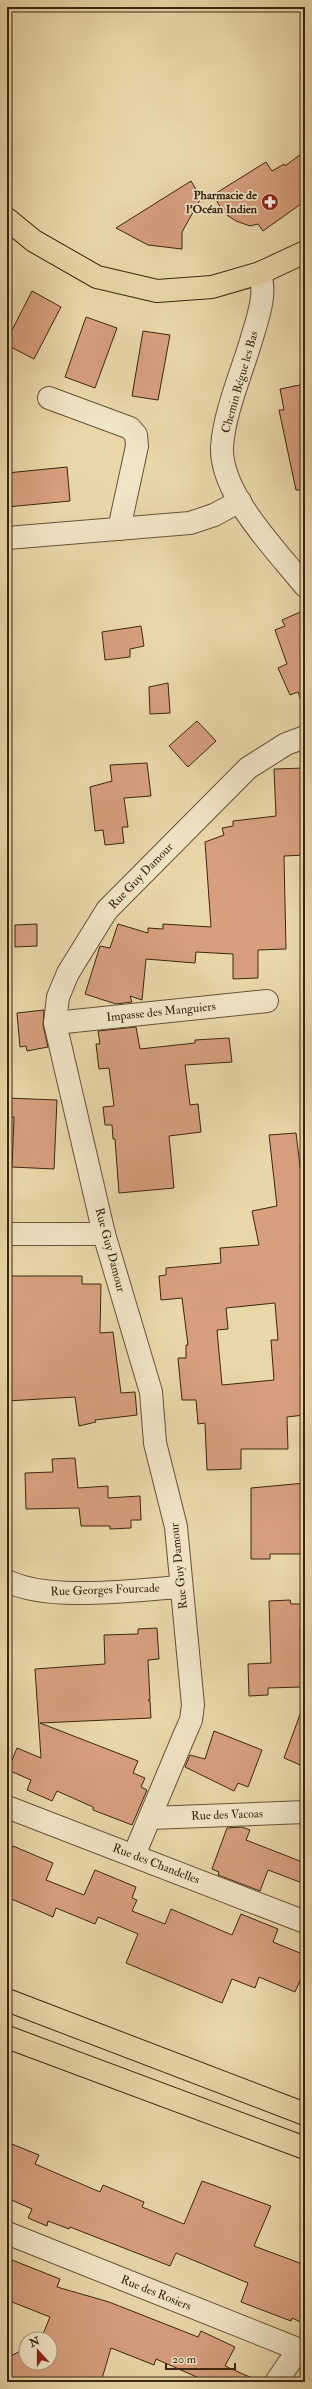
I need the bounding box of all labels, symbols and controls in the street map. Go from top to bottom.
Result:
place label: Pharmacie de l'Océan Indien [185,188,258,217]
pharmacy icon: Pharmacie de l'Océan Indien [260,192,280,212]
street label: Chemin Bégue les Bas [218,329,262,435]
street label: Rue Guy Damour [105,839,177,912]
street label: Impasse des Manguiers [105,999,217,1025]
street label: Rue Guy Damour [92,1206,129,1294]
street label: Rue Guy Damour [167,1522,191,1610]
street label: Rue Georges Fourcade [50,1581,160,1599]
street label: Rue des Vacoas [191,1806,263,1824]
street label: Rue des Chandelles [110,1840,202,1888]
street label: Rue des Rosiers [118,2272,194,2314]
north arrow [18,2331,58,2371]
text: N [27,2334,43,2350]
scale bar [166,2345,235,2371]
text: 20 m [172,2352,197,2367]

